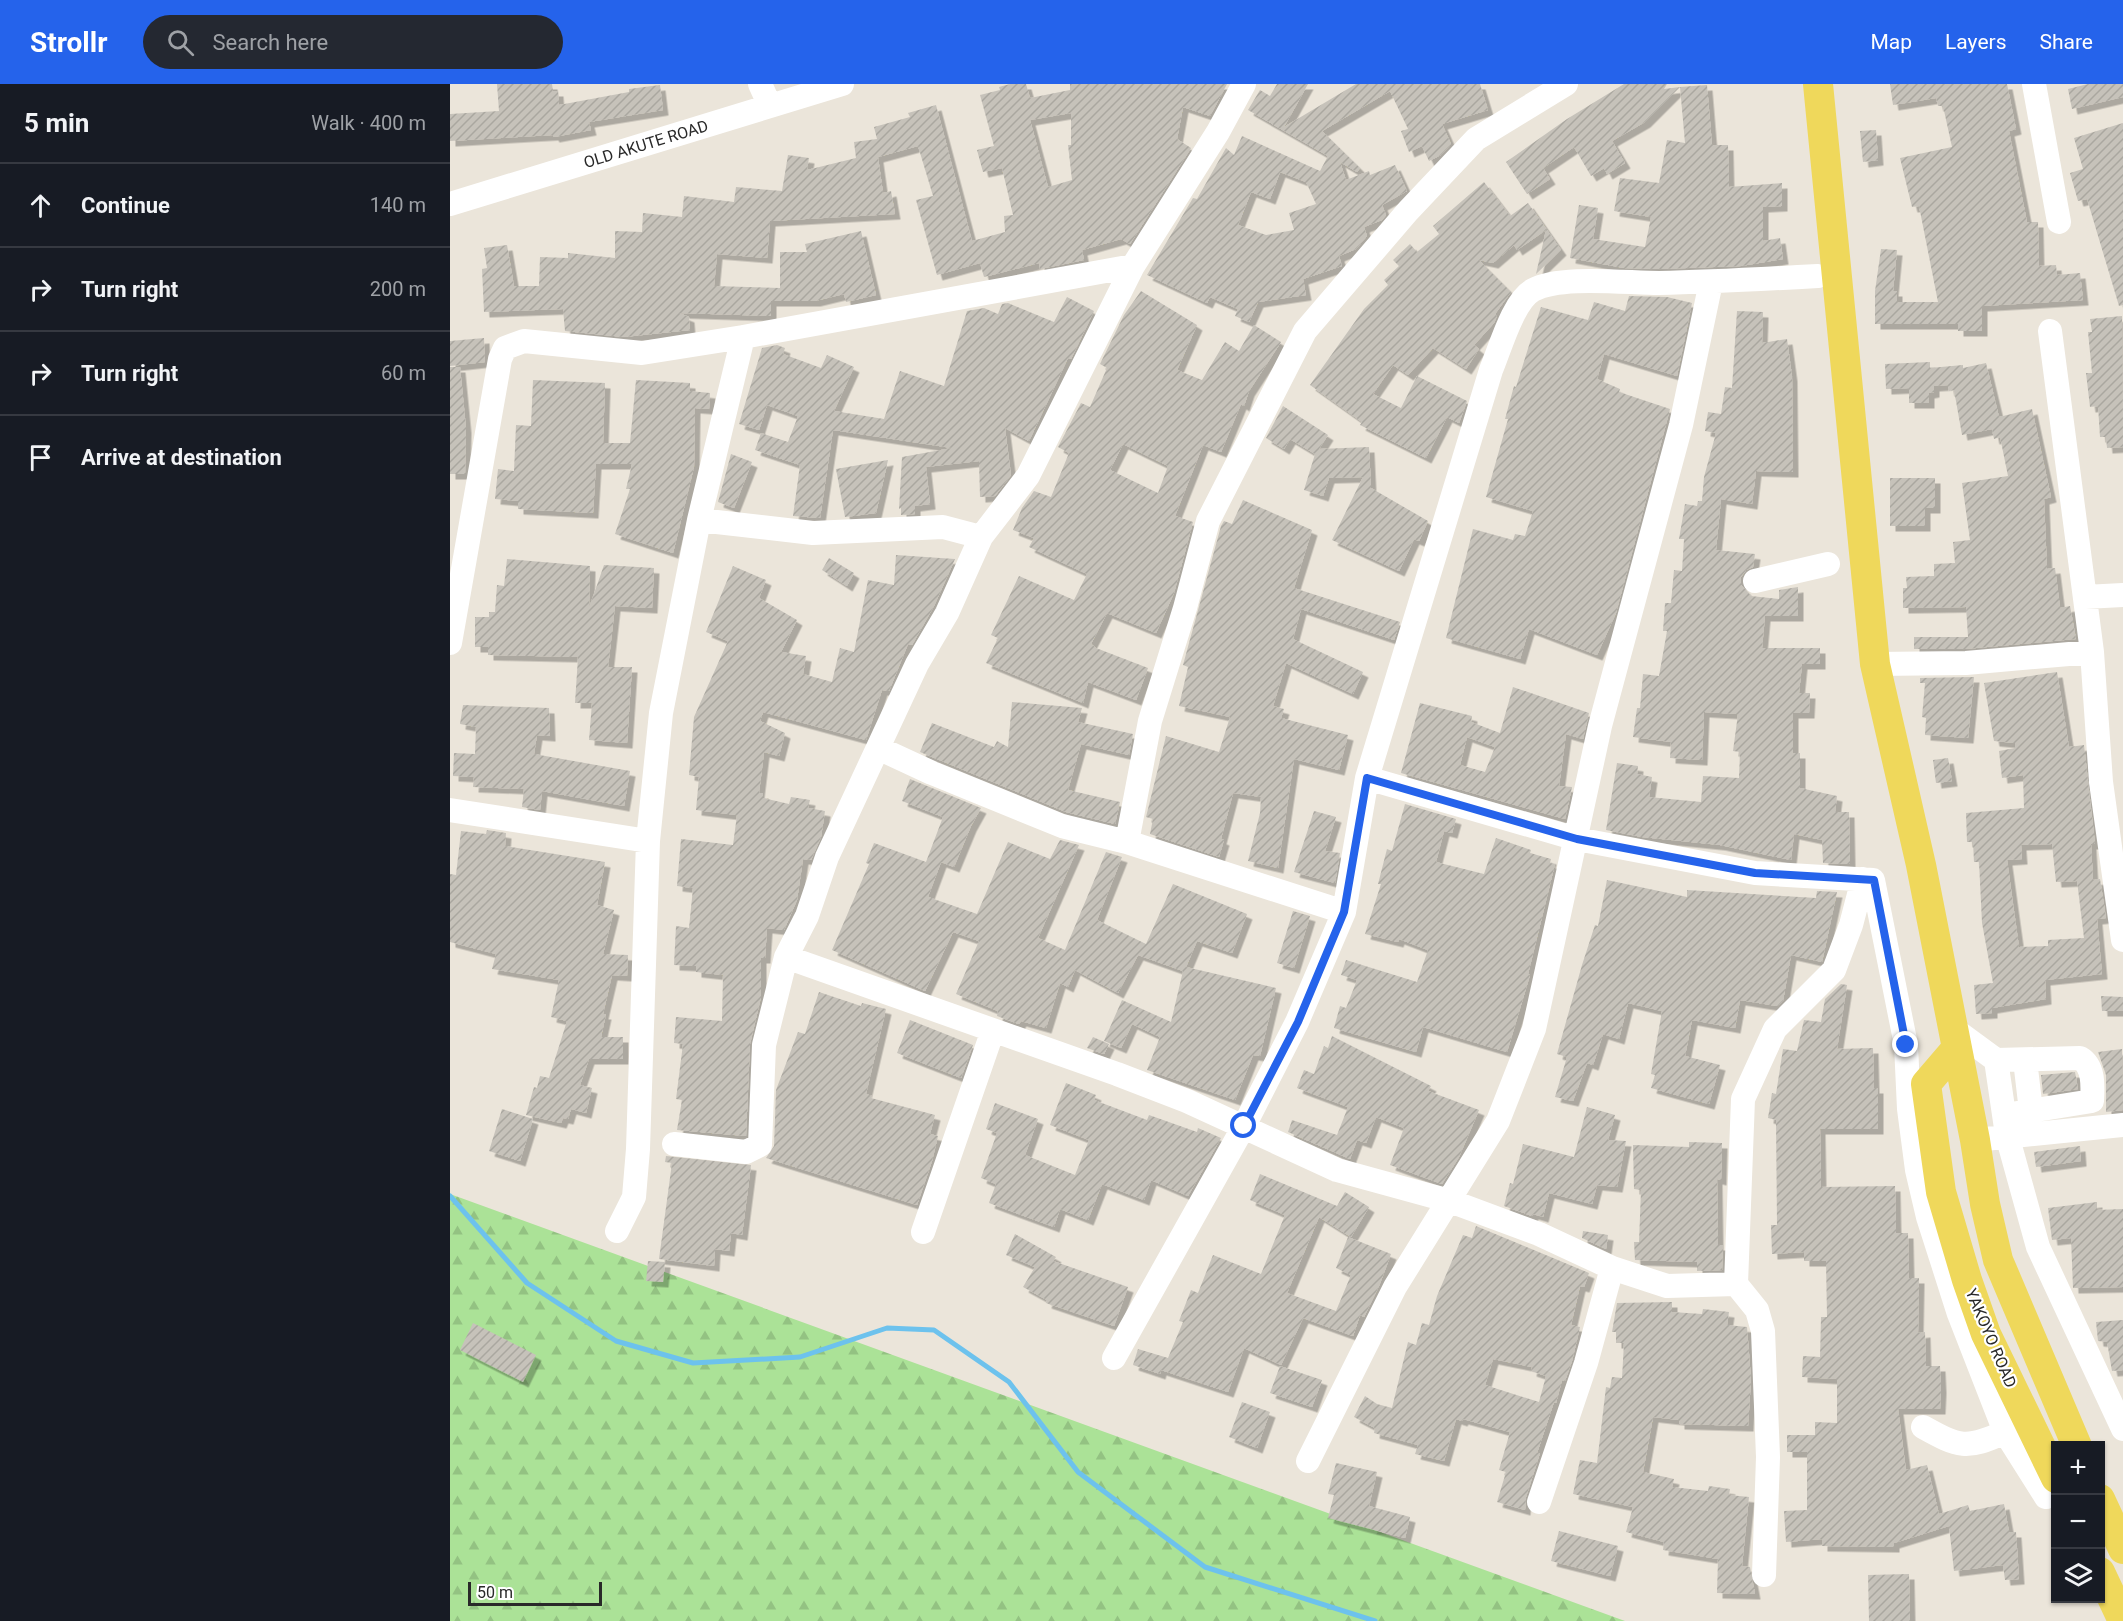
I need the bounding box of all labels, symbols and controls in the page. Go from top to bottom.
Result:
search box [143,15,563,69]
text: Strollr [30,26,107,59]
icon: search [164,26,197,59]
text: Search here [212,30,328,55]
text: Map [1870,30,1912,54]
text: Layers [1945,30,2006,54]
text: Share [2039,30,2093,54]
text: 5 min [24,108,89,138]
text: Walk · 400 m [311,111,426,135]
street label: OLD AKUTE ROAD [581,116,711,172]
icon: ahead [24,189,57,222]
text: Continue [81,193,170,218]
text: 140 m [370,193,426,217]
icon: right [24,273,57,306]
text: Turn right [81,277,178,302]
text: 200 m [370,277,426,301]
icon: right [24,357,57,390]
text: Turn right [81,361,178,386]
text: 60 m [381,361,426,385]
icon: arrive [24,441,57,474]
text: Arrive at destination [81,445,282,470]
route end [1892,1031,1918,1057]
route start [1230,1112,1256,1138]
street label: YAKOYO ROAD [1962,1286,2020,1390]
map controls [2051,1441,2105,1603]
button: + [2051,1441,2105,1495]
button: − [2051,1495,2105,1549]
button: layers [2051,1549,2105,1603]
scale bar [468,1579,602,1606]
text: 50 m [477,1583,513,1602]

